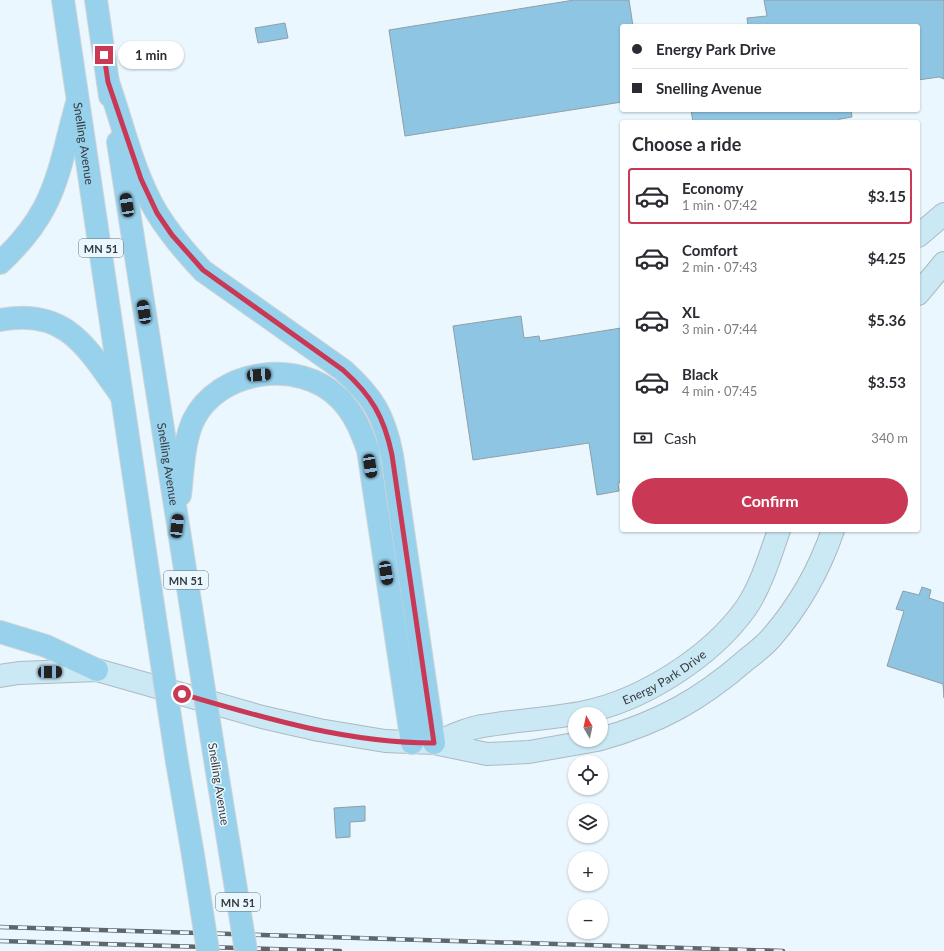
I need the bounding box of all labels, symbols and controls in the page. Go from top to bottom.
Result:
text: Energy Park Drive [656,40,776,58]
callout: 1 min [118,41,184,69]
route end [95,46,113,64]
text: 1 min [135,47,167,63]
text: Snelling Avenue [656,79,762,97]
street label: Snelling Avenue [71,101,98,186]
text: Choose a ride [632,133,741,155]
icon: car [634,178,670,214]
text: Economy [682,179,743,197]
text: $3.15 [868,187,906,205]
car [119,192,135,218]
text: 1 min · 07:42 [682,197,757,213]
road number: MN 51 [79,239,123,257]
icon: car [634,240,670,276]
text: Comfort [682,241,738,259]
text: $4.25 [868,249,906,267]
text: 2 min · 07:43 [682,259,757,275]
car [136,299,152,325]
icon: car [634,302,670,338]
text: XL [682,303,700,321]
text: $5.36 [868,311,906,329]
text: 3 min · 07:44 [682,321,757,337]
icon: car [634,364,670,400]
text: Black [682,365,718,383]
car [247,368,271,382]
text: $3.53 [868,373,906,391]
text: 4 min · 07:45 [682,383,757,399]
street label: Snelling Avenue [155,422,182,506]
icon: cash [632,427,654,449]
text: Cash [664,429,696,447]
text: 340 m [871,430,908,446]
car [362,453,378,479]
button: Confirm [632,478,908,524]
car [170,513,184,539]
car [378,560,394,586]
road number: MN 51 [164,571,208,589]
street label: Energy Park Drive [620,646,709,707]
car [38,666,62,678]
route start [173,685,191,703]
north arrow [568,707,608,747]
map controls [568,707,608,939]
street label: Snelling Avenue [205,742,233,826]
button: locate [568,755,608,795]
button: layers [568,803,608,843]
button: + [568,851,608,891]
road number: MN 51 [216,893,260,911]
button: − [568,899,608,939]

